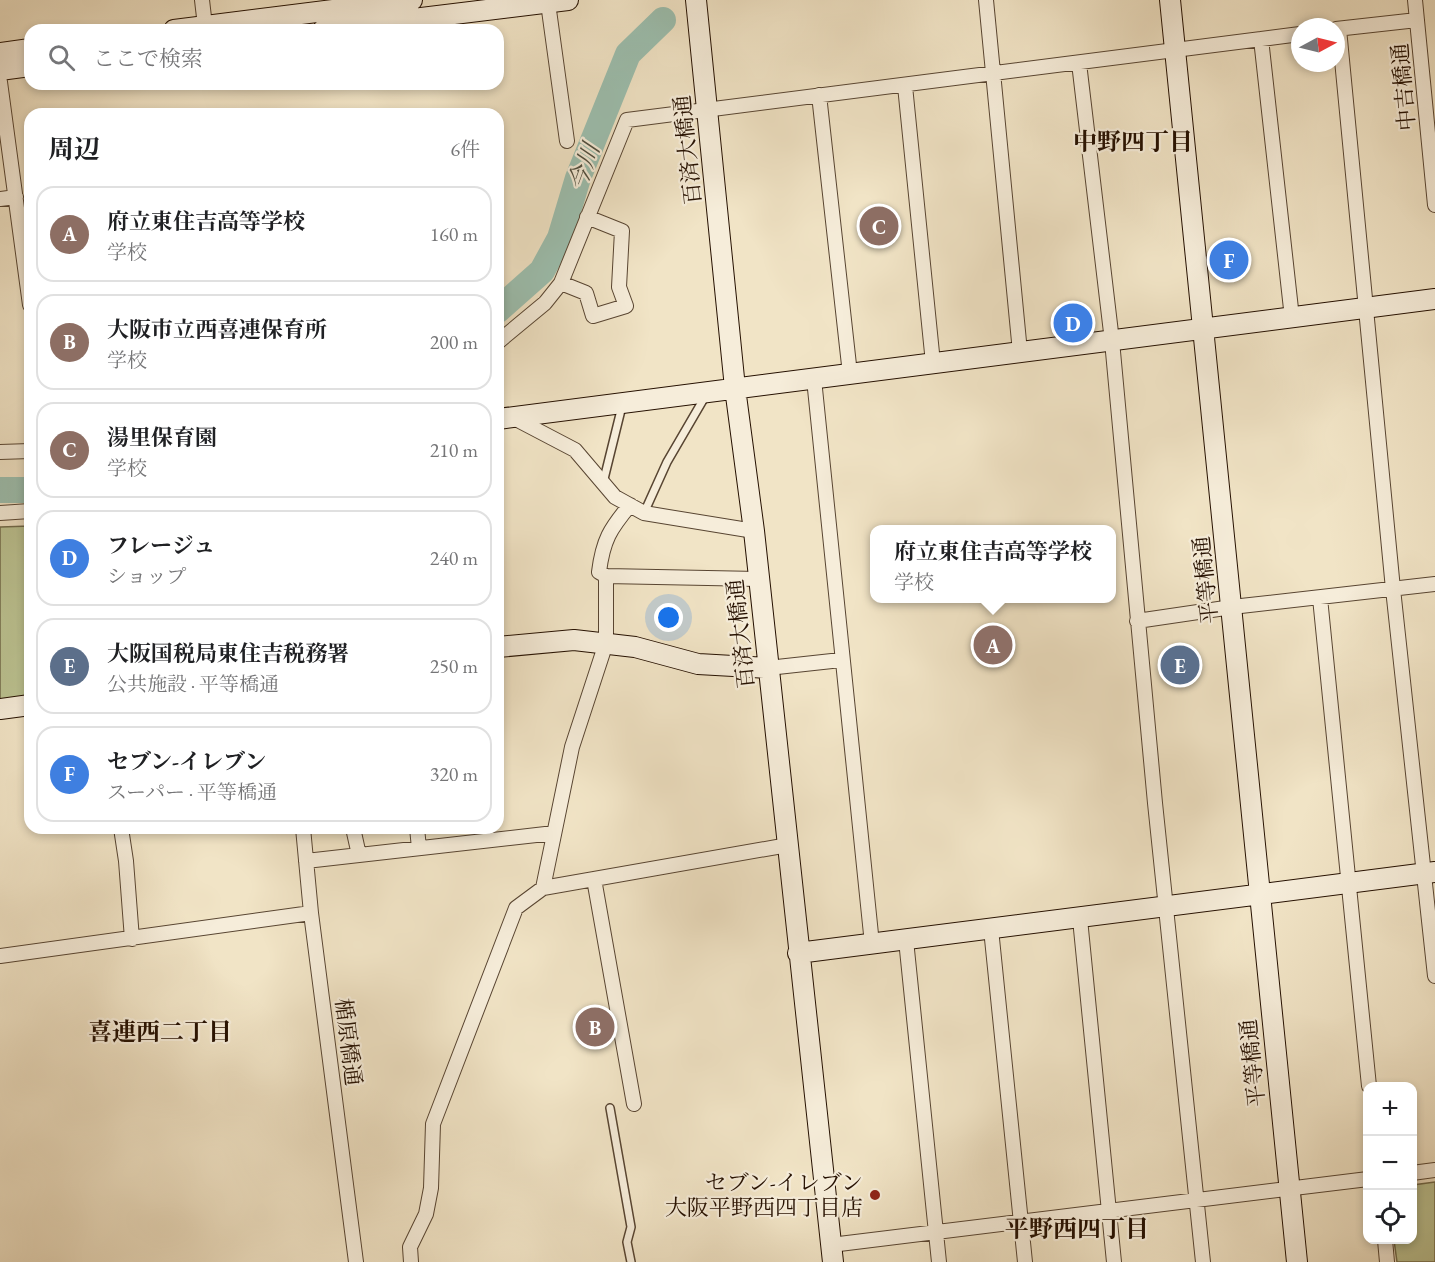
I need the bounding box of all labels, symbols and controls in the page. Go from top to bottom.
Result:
north arrow [1291,18,1345,72]
search box [24,24,504,90]
icon: search [45,41,78,74]
street label: 中吉橋通 [1385,42,1422,132]
text: ここで検索 [93,44,203,73]
street label: 百済大橋通 [667,94,708,206]
district label: 中野四丁目 [1073,126,1193,157]
text: 周辺 [48,132,100,166]
text: 6件 [450,136,480,162]
water label: 今川 [561,136,607,195]
pin: C [860,204,898,248]
text: 府立東住吉高等学校 [107,207,305,236]
text: A [62,221,77,247]
text: 160 m [430,221,478,247]
pin: F [1210,238,1248,282]
text: 学校 [107,239,147,265]
pin: D [1054,300,1092,346]
text: 大阪市立西喜連保育所 [107,315,327,344]
text: B [63,329,76,355]
text: 200 m [430,329,478,355]
text: 学校 [107,347,147,373]
text: 湯里保育園 [107,423,217,452]
text: C [62,437,77,463]
text: 210 m [430,437,478,463]
text: 学校 [107,455,147,481]
popup [870,525,1116,603]
text: フレージュ [107,531,215,560]
street label: 平等橋通 [1186,535,1225,625]
text: 府立東住吉高等学校 [894,537,1092,566]
text: D [62,545,77,571]
text: 240 m [430,545,478,571]
text: ショップ [107,563,187,589]
text: 学校 [894,569,934,595]
street label: 百済大橋通 [720,578,761,690]
your location [654,603,683,632]
pin: A [974,622,1012,668]
text: 大阪国税局東住吉税務署 [107,639,349,668]
pin: E [1160,642,1200,688]
text: E [64,653,75,679]
text: 250 m [430,653,478,679]
text: 公共施設 · 平等橋通 [107,671,279,697]
text: セブン-イレブン [107,747,266,776]
text: F [64,761,75,787]
text: 320 m [430,761,478,787]
text: スーパー · 平等橋通 [107,779,277,805]
street label: 楯原橋通 [329,997,368,1088]
pin: B [576,1004,614,1050]
district label: 喜連西二丁目 [88,1016,232,1047]
street label: 平等橋通 [1233,1018,1272,1108]
map controls [1363,1082,1417,1244]
button: + [1363,1082,1417,1136]
button: − [1363,1136,1417,1190]
place label: セブン-イレブン 大阪平野西四丁目店 [665,1168,863,1222]
marker: セブン-イレブン 大阪平野西四丁目店 [868,1188,882,1202]
button: locate [1363,1190,1417,1244]
district label: 平野西四丁目 [1005,1213,1149,1244]

